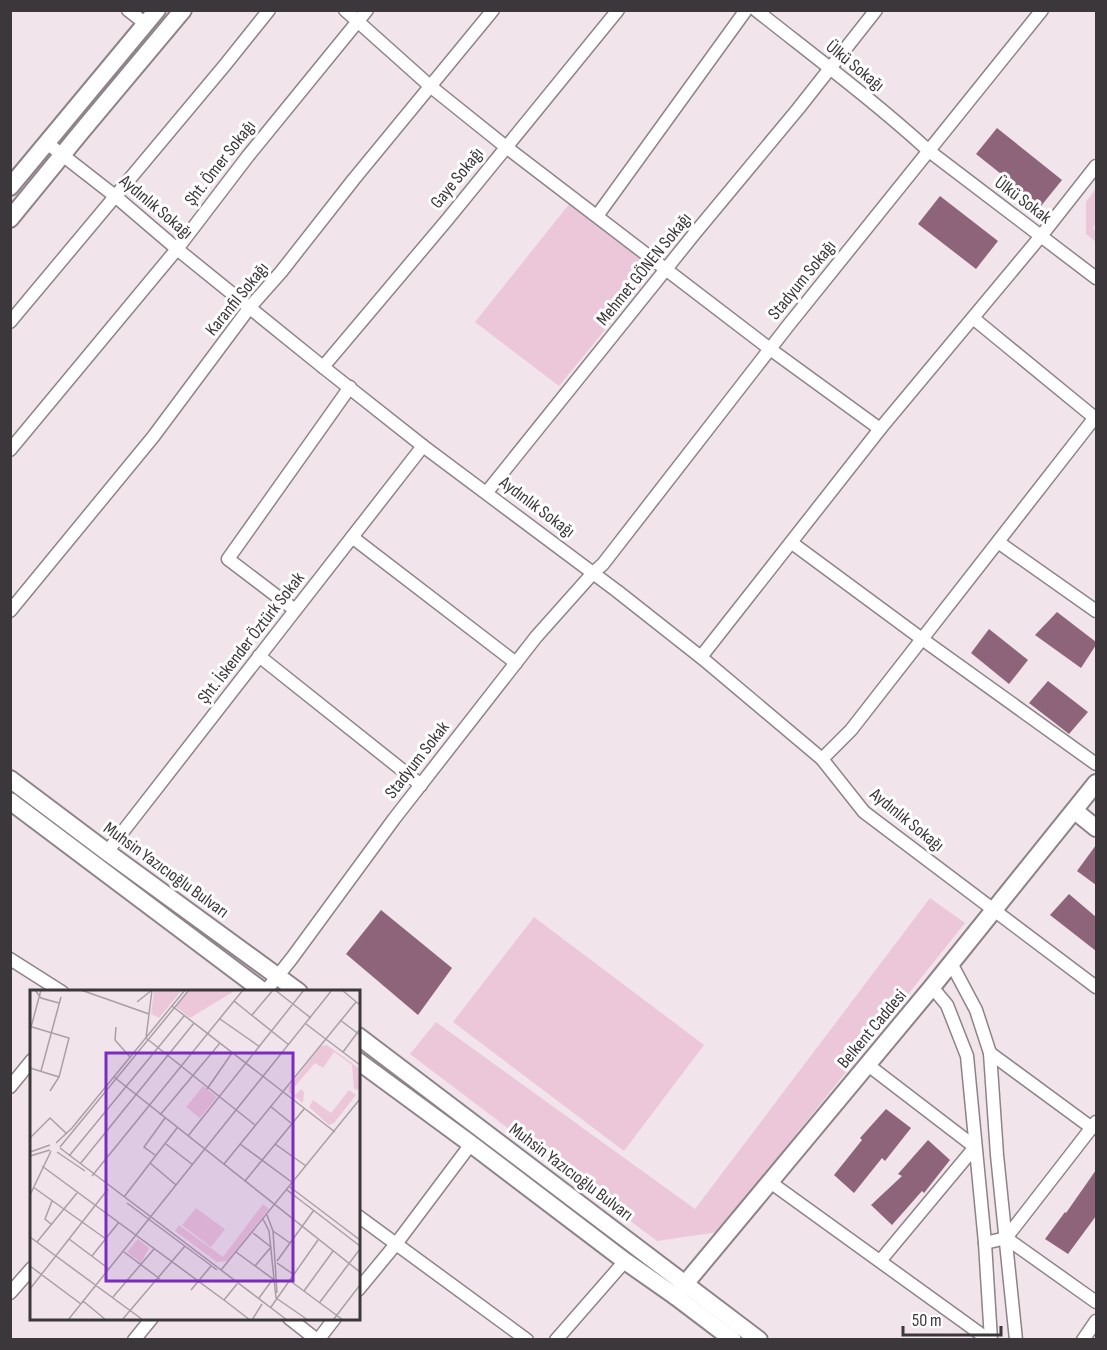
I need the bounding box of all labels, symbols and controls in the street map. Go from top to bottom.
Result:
street label: Ülkü Sokağı [822,36,888,96]
street label: Şht. Ömer Sokağı [180,116,260,210]
street label: Gaye Sokağı [426,143,488,213]
street label: Aydınlık Sokağı [114,170,197,244]
street label: Ülkü Sokak [991,172,1056,228]
street label: Mehmet GÖNEN Sokağı [592,208,696,330]
street label: Stadyum Sokağı [764,236,840,324]
street label: Karanfil Sokağı [201,258,273,340]
street label: Aydınlık Sokağı [494,471,579,542]
street label: Şht. İskender Öztürk Sokak [193,568,309,708]
street label: Stadyum Sokak [380,717,454,803]
street label: Aydınlık Sokağı [865,783,948,856]
street label: Muhsin Yazıcıoğlu Bulvarı [99,818,233,922]
street label: Belkent Caddesi [833,985,911,1073]
inset map [30,990,360,1320]
street label: Muhsin Yazıcıoğlu Bulvarı [505,1119,637,1225]
scale bar [903,1299,1000,1337]
text: 50 m [912,1310,942,1331]

